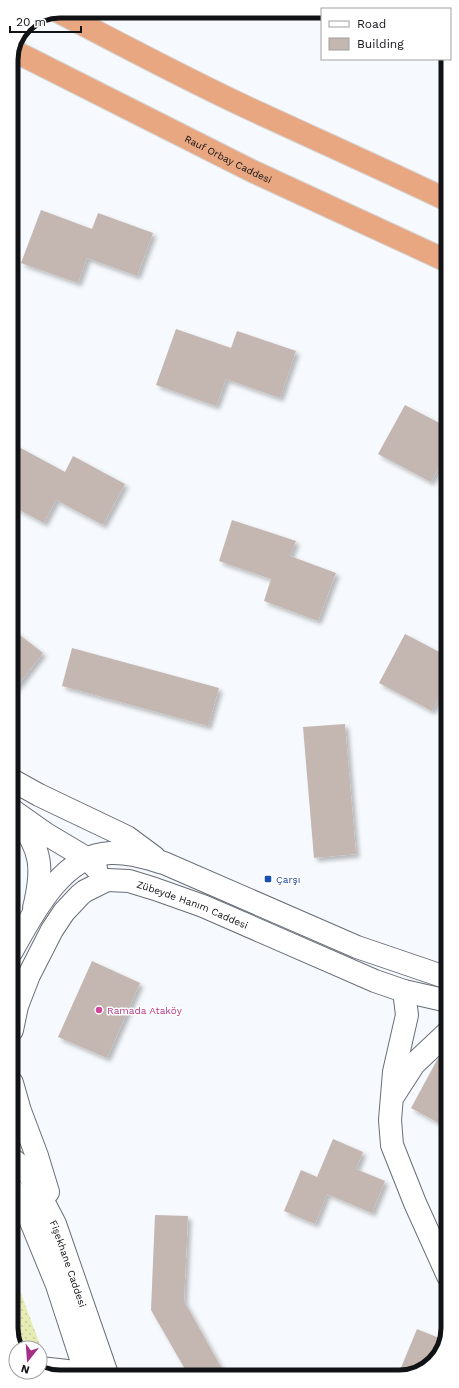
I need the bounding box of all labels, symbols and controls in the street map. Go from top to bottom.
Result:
scale bar [10,8,81,34]
legend [321,8,451,60]
text: 20 m [16,15,46,29]
text: Road [357,17,386,31]
text: Building [357,37,404,51]
street label: Rauf Orbay Caddesi [183,133,274,185]
marker: Çarşı [263,874,273,884]
place label: Çarşı [276,874,300,885]
street label: Zübeyde Hanım Caddesi [136,878,250,931]
marker: Ramada Ataköy [94,1005,104,1015]
place label: Ramada Ataköy [107,1005,183,1016]
street label: Fişekhane Caddesi [48,1218,89,1309]
north arrow [8,1340,48,1380]
text: N [19,1362,31,1376]

